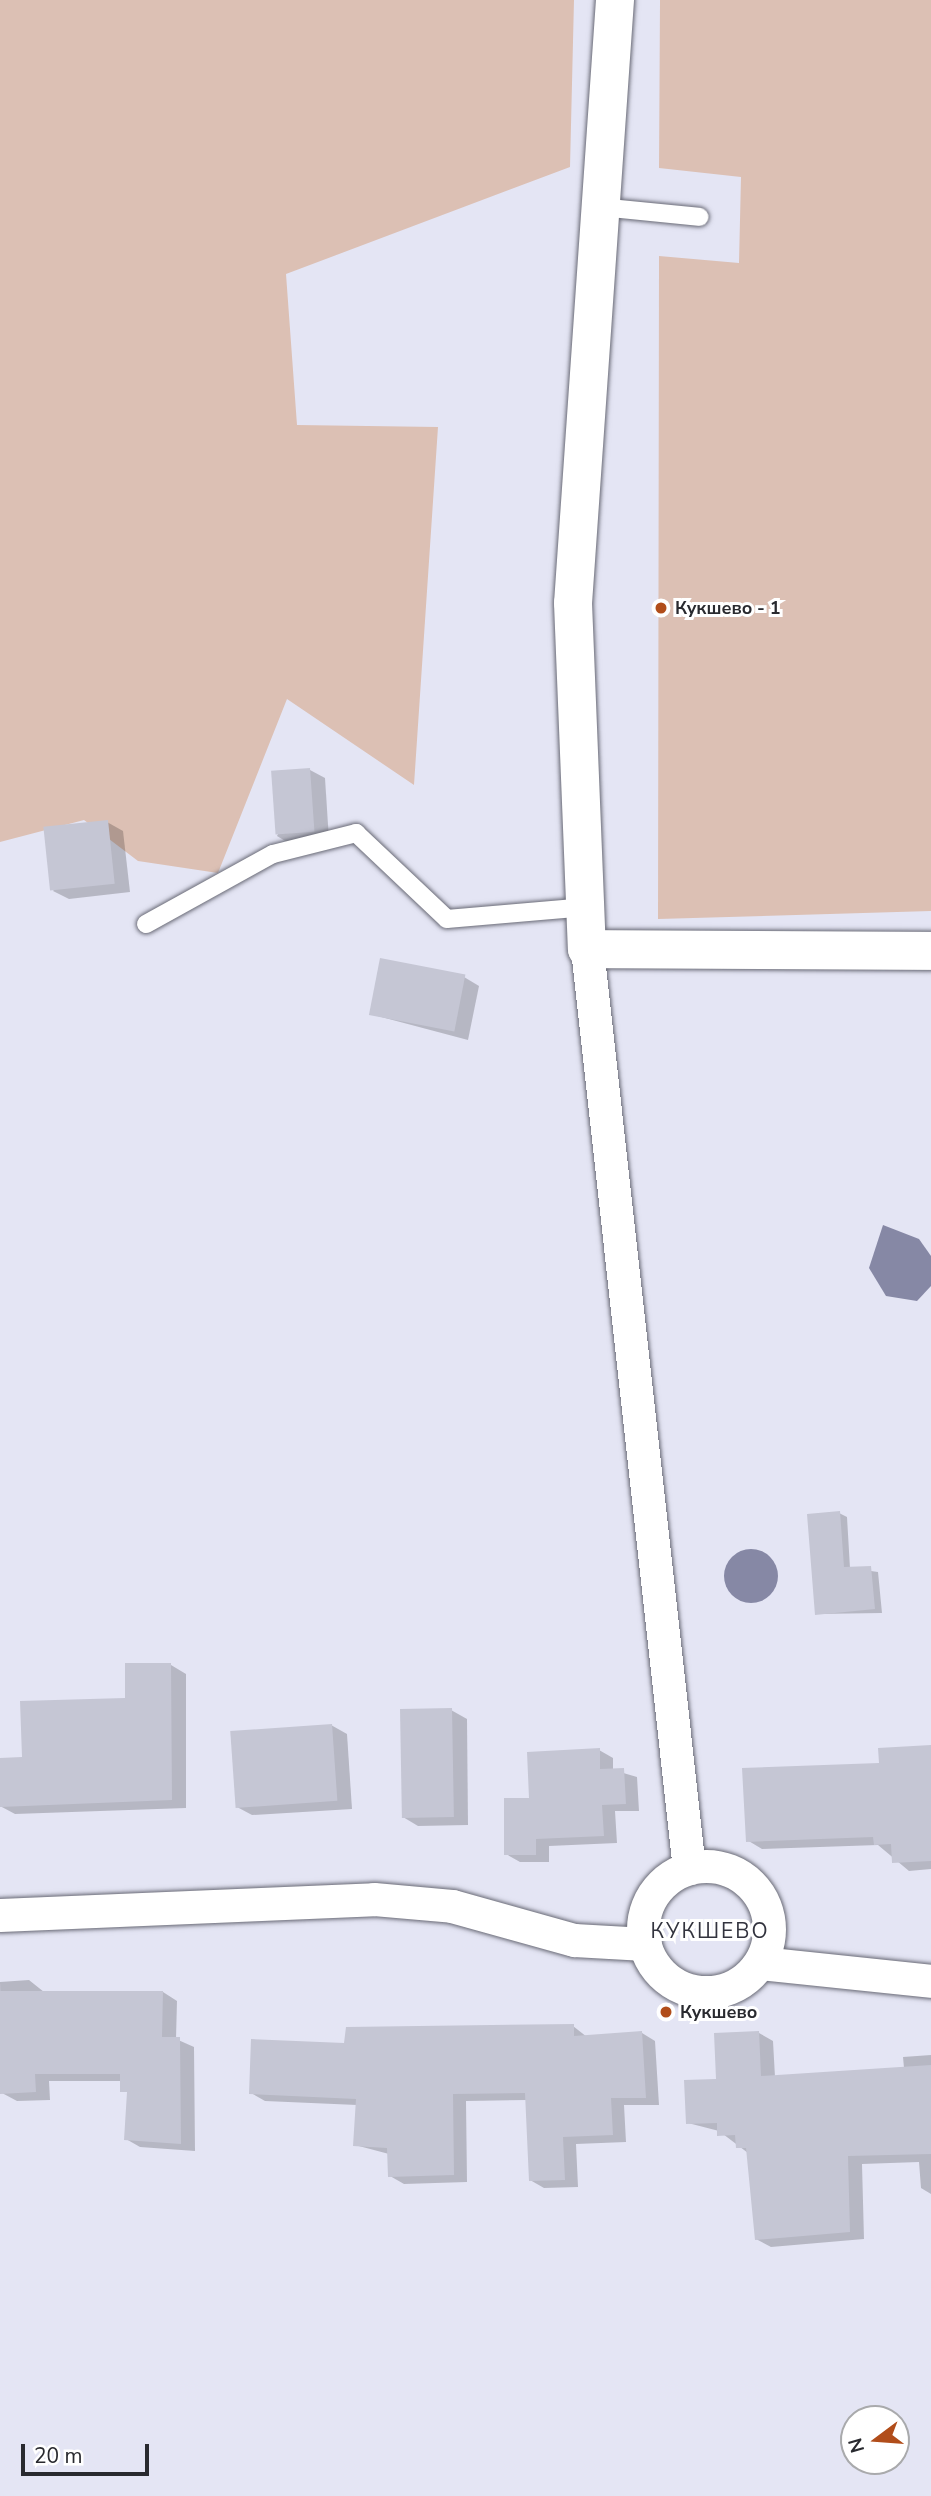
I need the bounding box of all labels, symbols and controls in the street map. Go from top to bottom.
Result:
place label: Кукшево - 1 [675,597,781,619]
marker: Кукшево - 1 [653,600,669,616]
district label: КУКШЕВО [651,1918,769,1944]
place label: Кукшево [680,2001,757,2023]
marker: Кукшево [658,2004,674,2020]
north arrow [840,2405,910,2475]
scale bar [24,2430,152,2474]
text: N [842,2435,871,2456]
text: 20 m [34,2442,83,2470]

